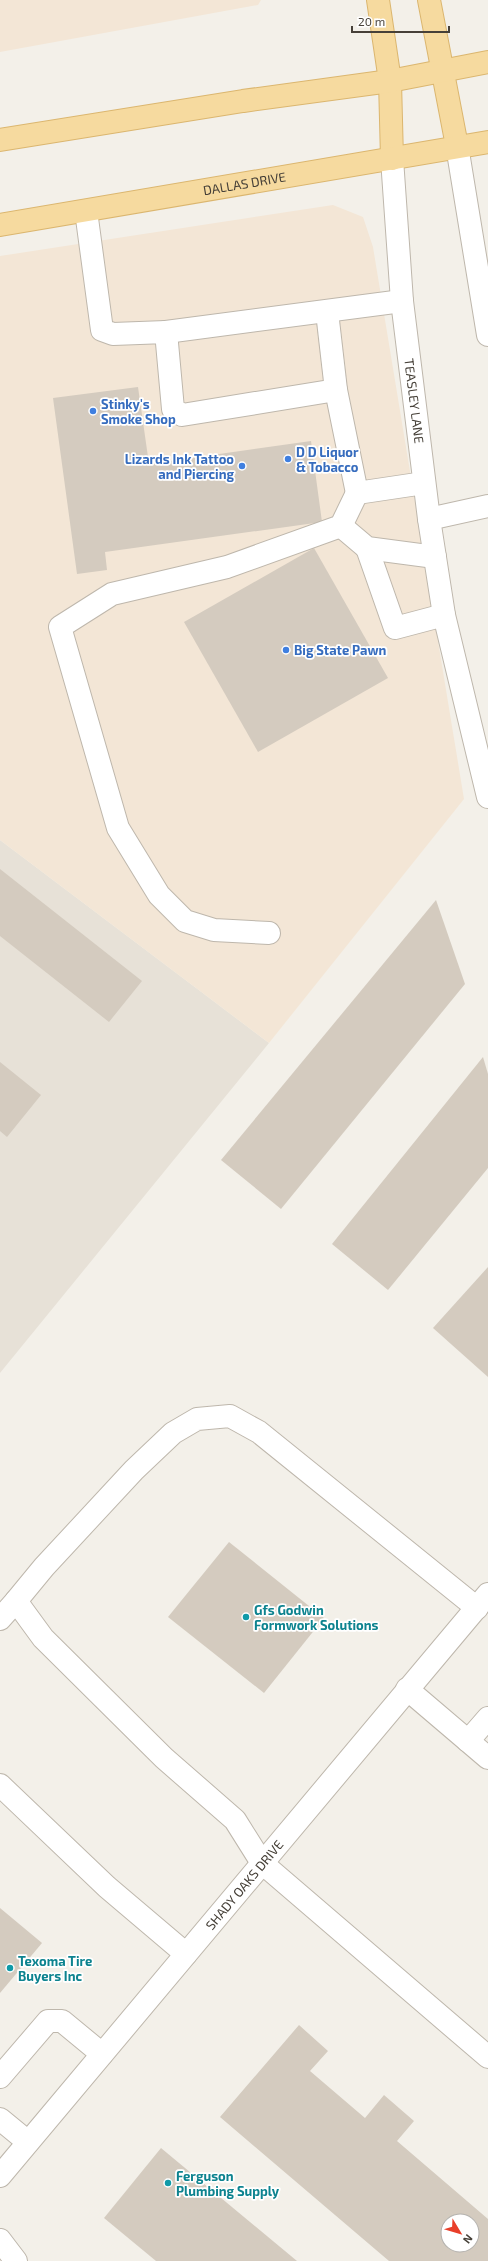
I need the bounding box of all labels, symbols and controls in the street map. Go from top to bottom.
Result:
scale bar [352,8,449,34]
text: 20 m [358,14,385,28]
street label: DALLAS DRIVE [202,169,287,198]
street label: TEASLEY LANE [401,358,428,444]
place label: Stinky's Smoke Shop [101,396,176,427]
marker: Stinky's Smoke Shop [88,406,98,416]
place label: D D Liquor & Tobacco [296,444,359,475]
place label: Lizards Ink Tattoo and Piercing [125,451,234,482]
marker: D D Liquor & Tobacco [283,454,293,464]
marker: Lizards Ink Tattoo and Piercing [237,461,247,471]
place label: Big State Pawn [294,642,386,658]
marker: Big State Pawn [281,645,291,655]
place label: Gfs Godwin Formwork Solutions [254,1602,379,1633]
marker: Gfs Godwin Formwork Solutions [241,1612,251,1622]
street label: SHADY OAKS DRIVE [202,1837,286,1933]
place label: Texoma Tire Buyers Inc [18,1953,92,1984]
marker: Texoma Tire Buyers Inc [5,1963,15,1973]
place label: Ferguson Plumbing Supply [176,2168,280,2199]
marker: Ferguson Plumbing Supply [163,2178,173,2188]
north arrow [440,2213,480,2253]
text: N [461,2232,476,2247]

